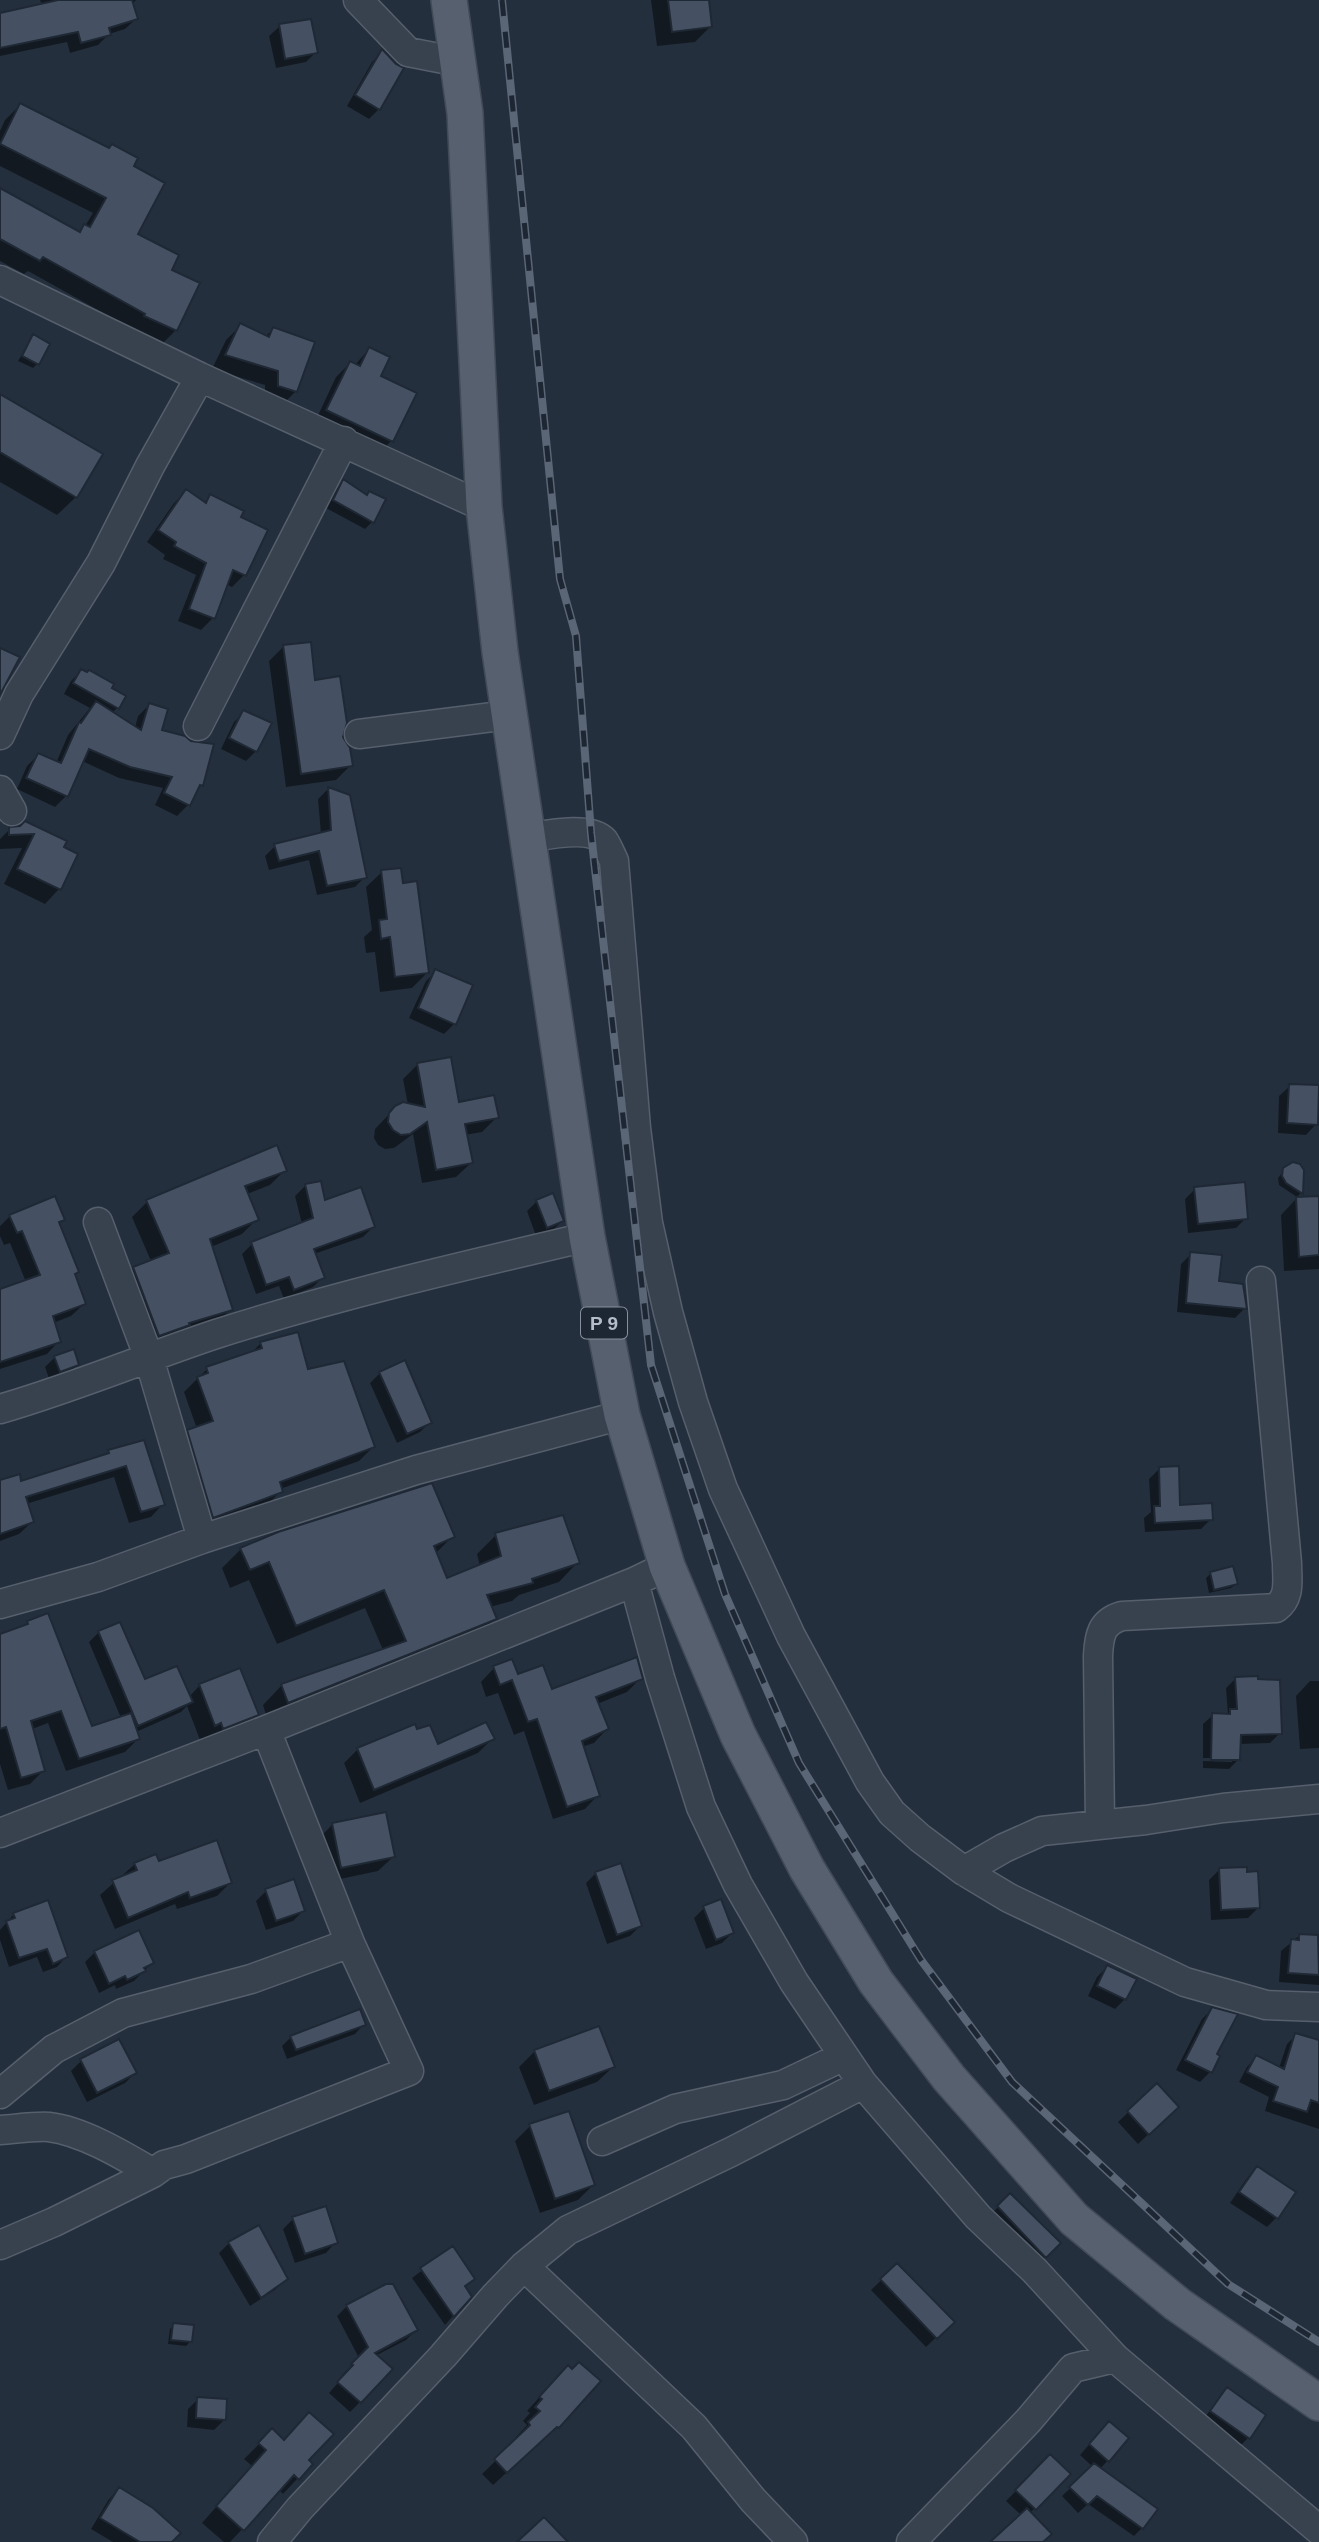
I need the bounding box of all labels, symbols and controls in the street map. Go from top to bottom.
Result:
road number: P 9 [581,1308,627,1338]

